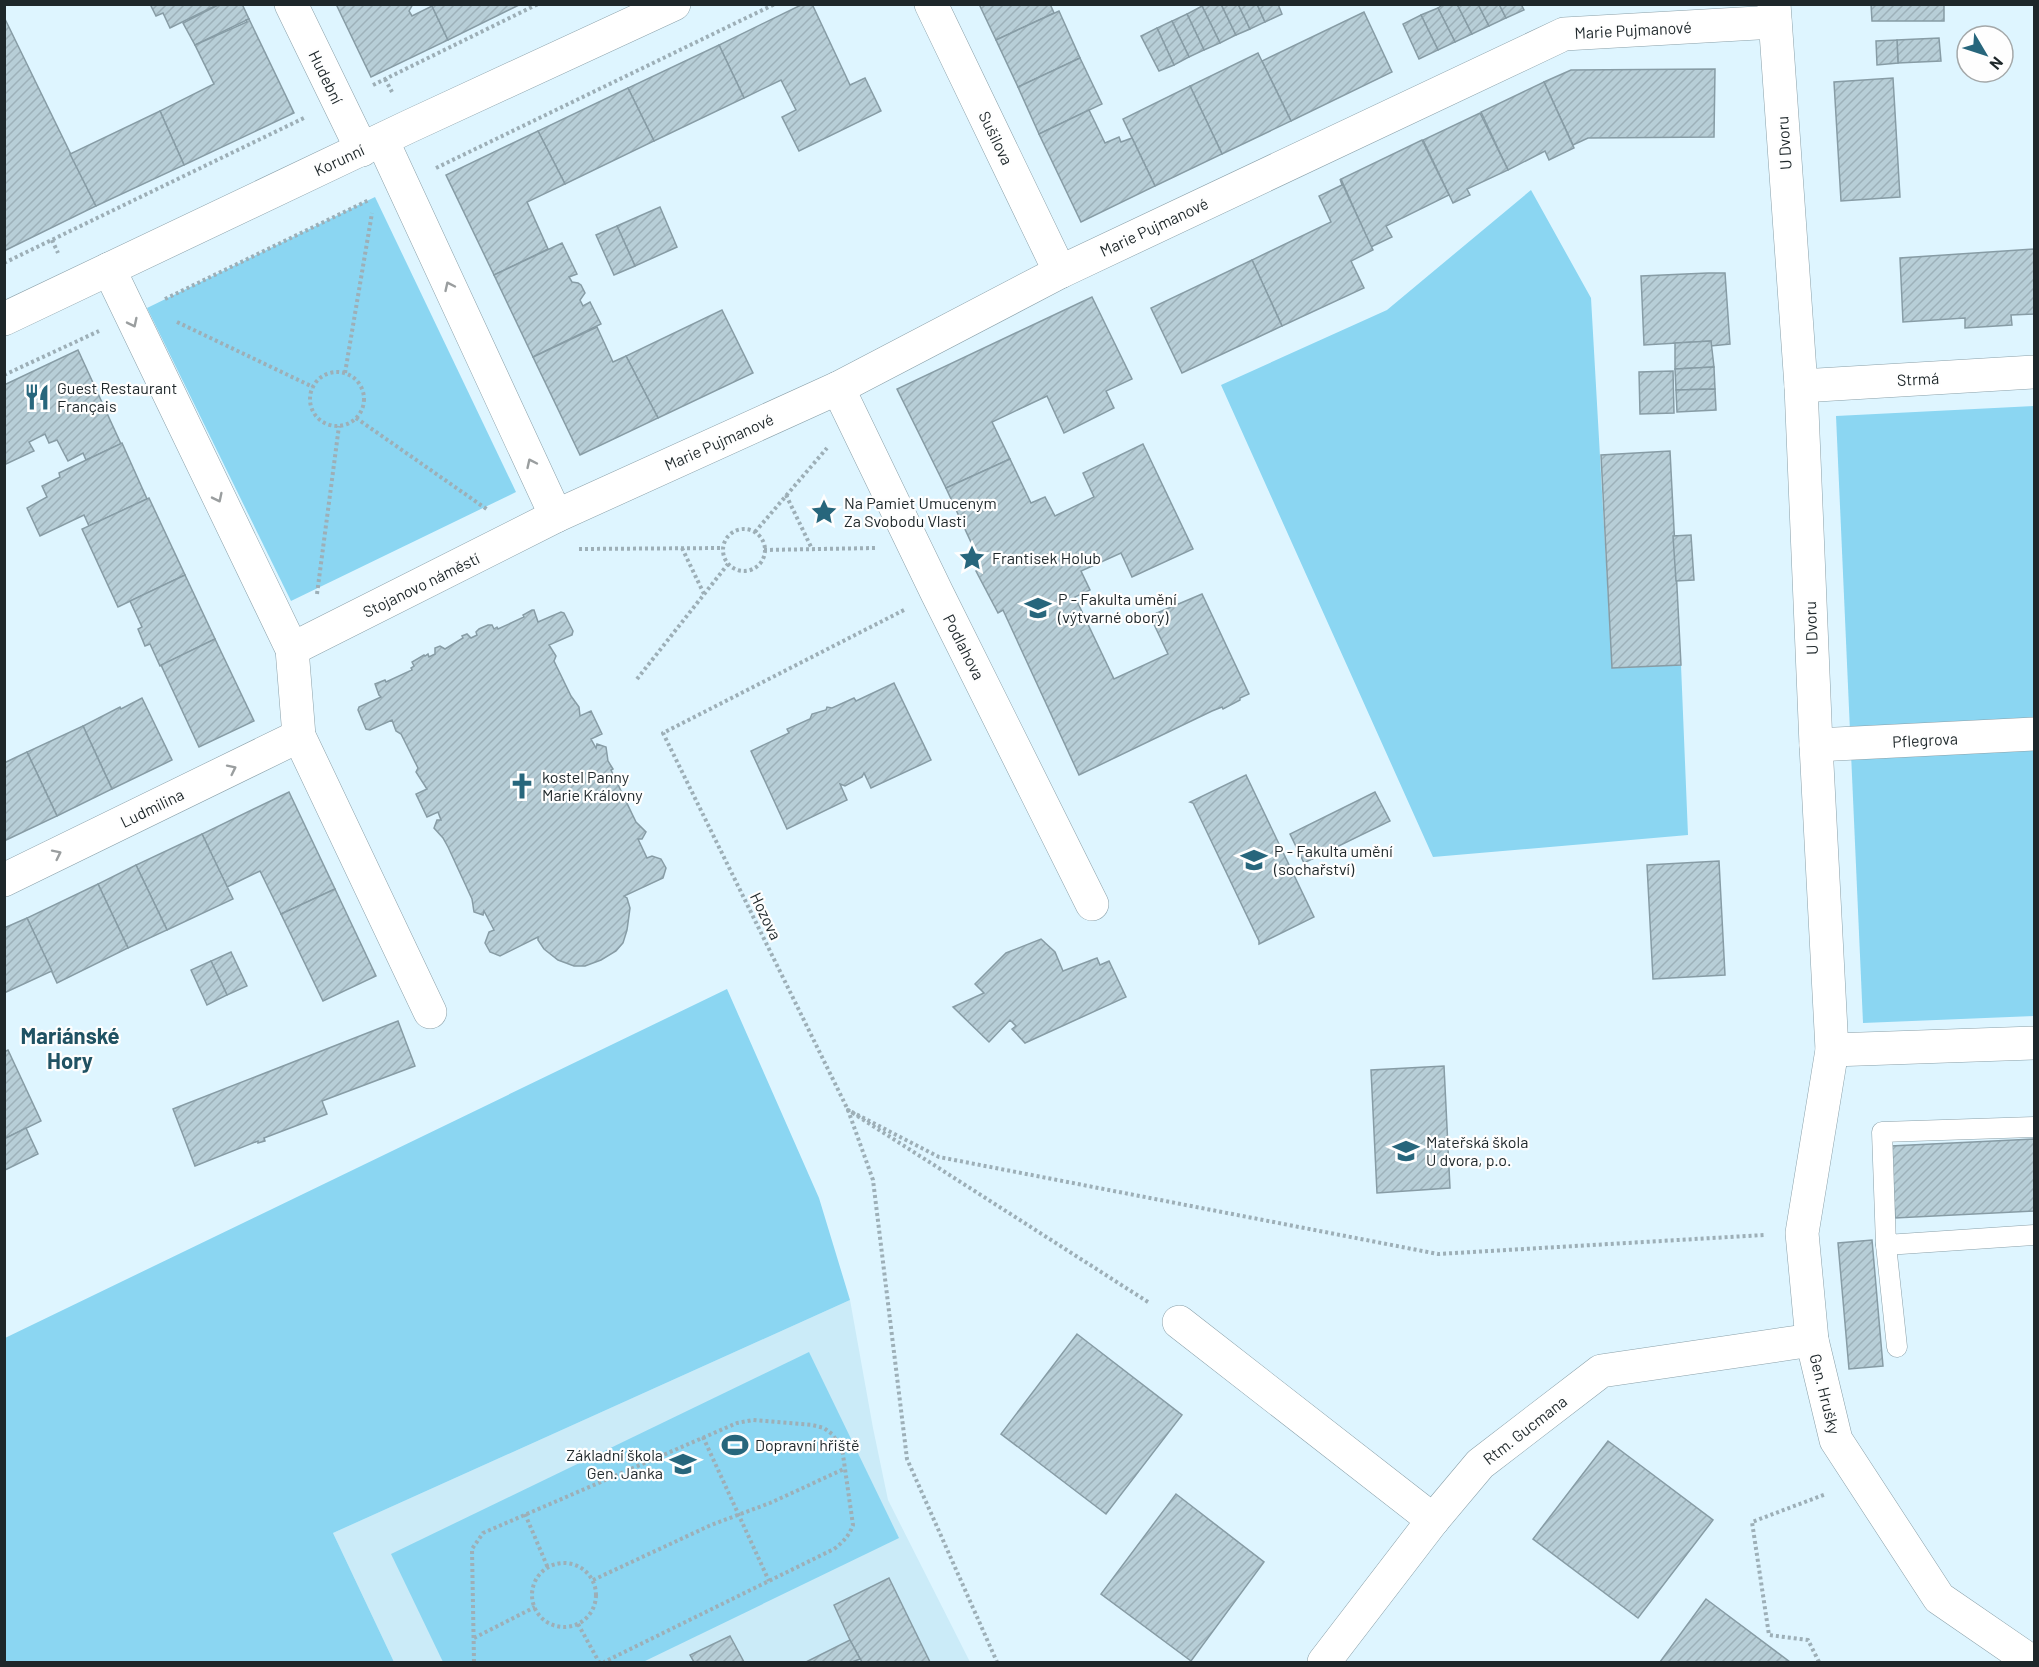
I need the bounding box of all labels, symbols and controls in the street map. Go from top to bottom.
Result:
street label: Marie Pujmanové [1574,17,1692,42]
north arrow [1955,24,2015,84]
street label: Hudební [305,47,348,107]
text: N [1986,54,2008,74]
street label: Sušilova [975,108,1018,168]
street label: U Dvoru [1772,116,1795,171]
street label: Korunní [311,139,368,179]
street label: Marie Pujmanové [1097,193,1211,260]
one-way arrow [445,281,457,292]
one-way arrow [125,316,137,327]
street label: Strmá [1896,368,1940,389]
place label: Guest Restaurant Français [57,378,177,415]
restaurant icon: Guest Restaurant Français [22,382,52,412]
street label: Marie Pujmanové [661,409,776,474]
one-way arrow [527,458,539,469]
one-way arrow [211,492,223,503]
place label: Na Pamiet Umucenym Za Svobodu Vlasti [844,493,997,530]
place icon: Na Pamiet Umucenym Za Svobodu Vlasti [809,497,839,527]
place icon: Frantisek Holub [957,543,987,573]
street label: Stojanovo náměstí [360,548,483,621]
place label: Frantisek Holub [992,548,1101,567]
place label: P - Fakulta umění (výtvarné obory) [1057,589,1177,626]
school or university icon: P - Fakulta umění (výtvarné obory) [1023,593,1053,623]
street label: U Dvoru [1800,601,1821,655]
street label: Podlahova [940,611,989,683]
street label: Pflegrova [1892,728,1958,751]
one-way arrow [226,765,237,776]
place label: kostel Panny Marie Královny [542,767,643,804]
church icon: kostel Panny Marie Královny [507,771,537,801]
street label: Ludmilina [117,784,187,831]
place label: P - Fakulta umění (sochařství) [1273,841,1393,878]
school or university icon: P - Fakulta umění (sochařství) [1239,845,1269,875]
one-way arrow [51,850,62,862]
street label: Hozova [747,889,786,943]
district label: Mariánské Hory [21,1022,119,1073]
place label: Mateřská škola U dvora, p.o. [1426,1132,1528,1169]
school or university icon: Mateřská škola U dvora, p.o. [1391,1136,1421,1166]
street label: Gen. Hrušky [1806,1352,1845,1437]
street label: Rtm. Gucmana [1479,1391,1570,1468]
sports icon: Dopravní hřiště [720,1430,750,1460]
place label: Dopravní hřiště [755,1435,860,1454]
place label: Základní škola Gen. Janka [566,1445,663,1482]
school or university icon: Základní škola Gen. Janka [668,1449,698,1479]

